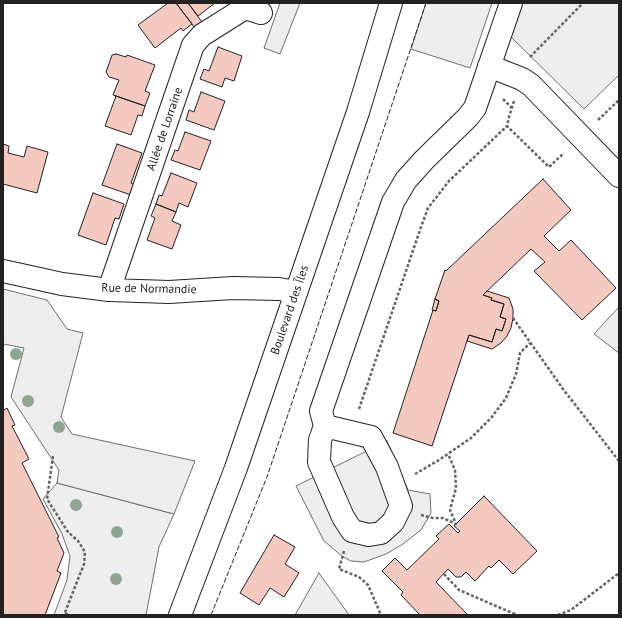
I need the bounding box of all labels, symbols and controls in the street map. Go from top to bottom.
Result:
street label: Allée de Lorraine [144,86,186,172]
street label: Boulevard des Îles [268,263,312,357]
street label: Rue de Normandie [101,281,197,297]

